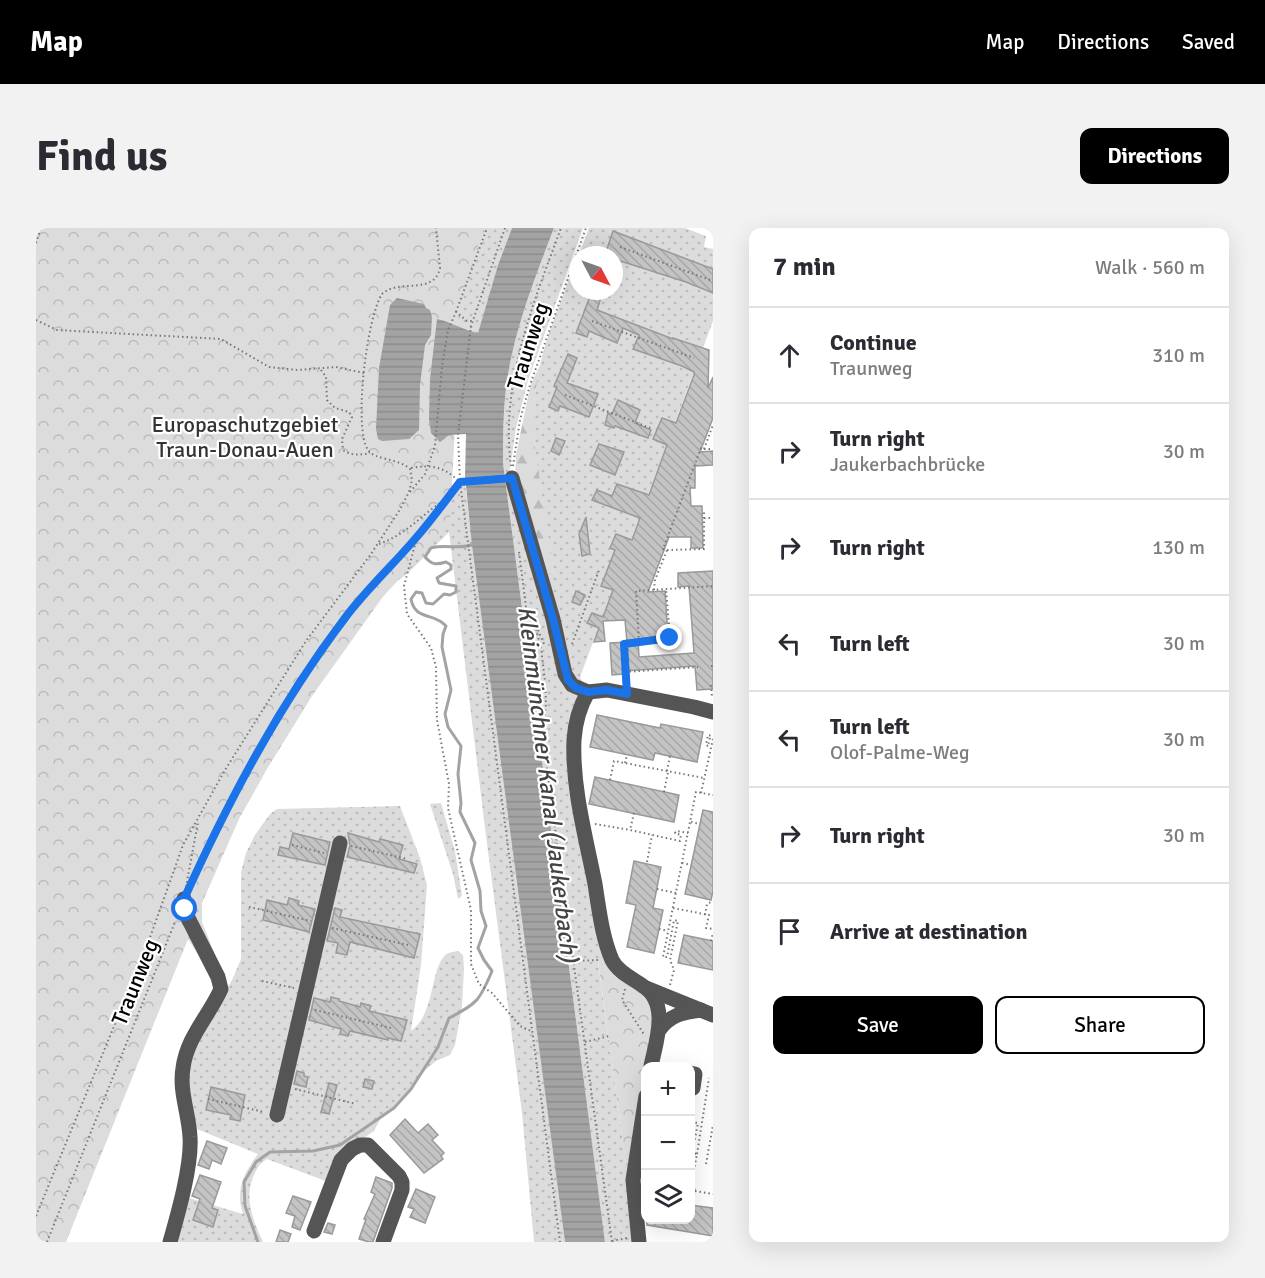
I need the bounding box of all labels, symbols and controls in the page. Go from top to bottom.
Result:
text: Map [30,25,83,59]
text: Map [986,29,1024,55]
text: Directions [1057,29,1149,55]
text: Saved [1182,29,1235,55]
button: Directions [1080,128,1229,184]
text: Find us [36,131,167,182]
north arrow [569,246,623,300]
text: 7 min [773,251,836,283]
text: Walk · 560 m [1095,255,1205,280]
street label: Traunweg [501,299,555,393]
text: Continue [830,329,917,356]
icon: ahead [773,339,806,372]
text: 310 m [1152,343,1205,368]
text: Traunweg [830,356,913,381]
park label: Europaschutzgebiet Traun-Donau-Auen [152,411,339,463]
text: Turn right [830,425,925,452]
icon: right [773,435,806,468]
text: 30 m [1163,439,1205,464]
text: Jaukerbachbrücke [830,452,985,477]
icon: right [773,531,806,564]
text: Turn right [830,534,925,561]
text: 130 m [1152,535,1205,560]
water label: Kleinmünchner Kanal (Jaukerbach) [511,604,585,965]
route end [656,624,682,650]
icon: left [773,627,806,660]
text: Turn left [830,630,910,657]
text: 30 m [1163,631,1205,656]
text: Turn left [830,713,910,740]
icon: left [773,723,806,756]
text: 30 m [1163,727,1205,752]
text: Olof-Palme-Weg [830,740,969,765]
icon: right [773,819,806,852]
text: Turn right [830,822,925,849]
text: 30 m [1163,823,1205,848]
route start [171,895,197,921]
icon: arrive [773,915,806,948]
text: Arrive at destination [830,918,1027,945]
street label: Traunweg [105,935,165,1029]
button: Save [773,996,983,1054]
button: Share [995,996,1205,1054]
map controls [641,1062,695,1224]
button: + [641,1062,695,1116]
button: − [641,1116,695,1170]
button: layers [641,1170,695,1224]

